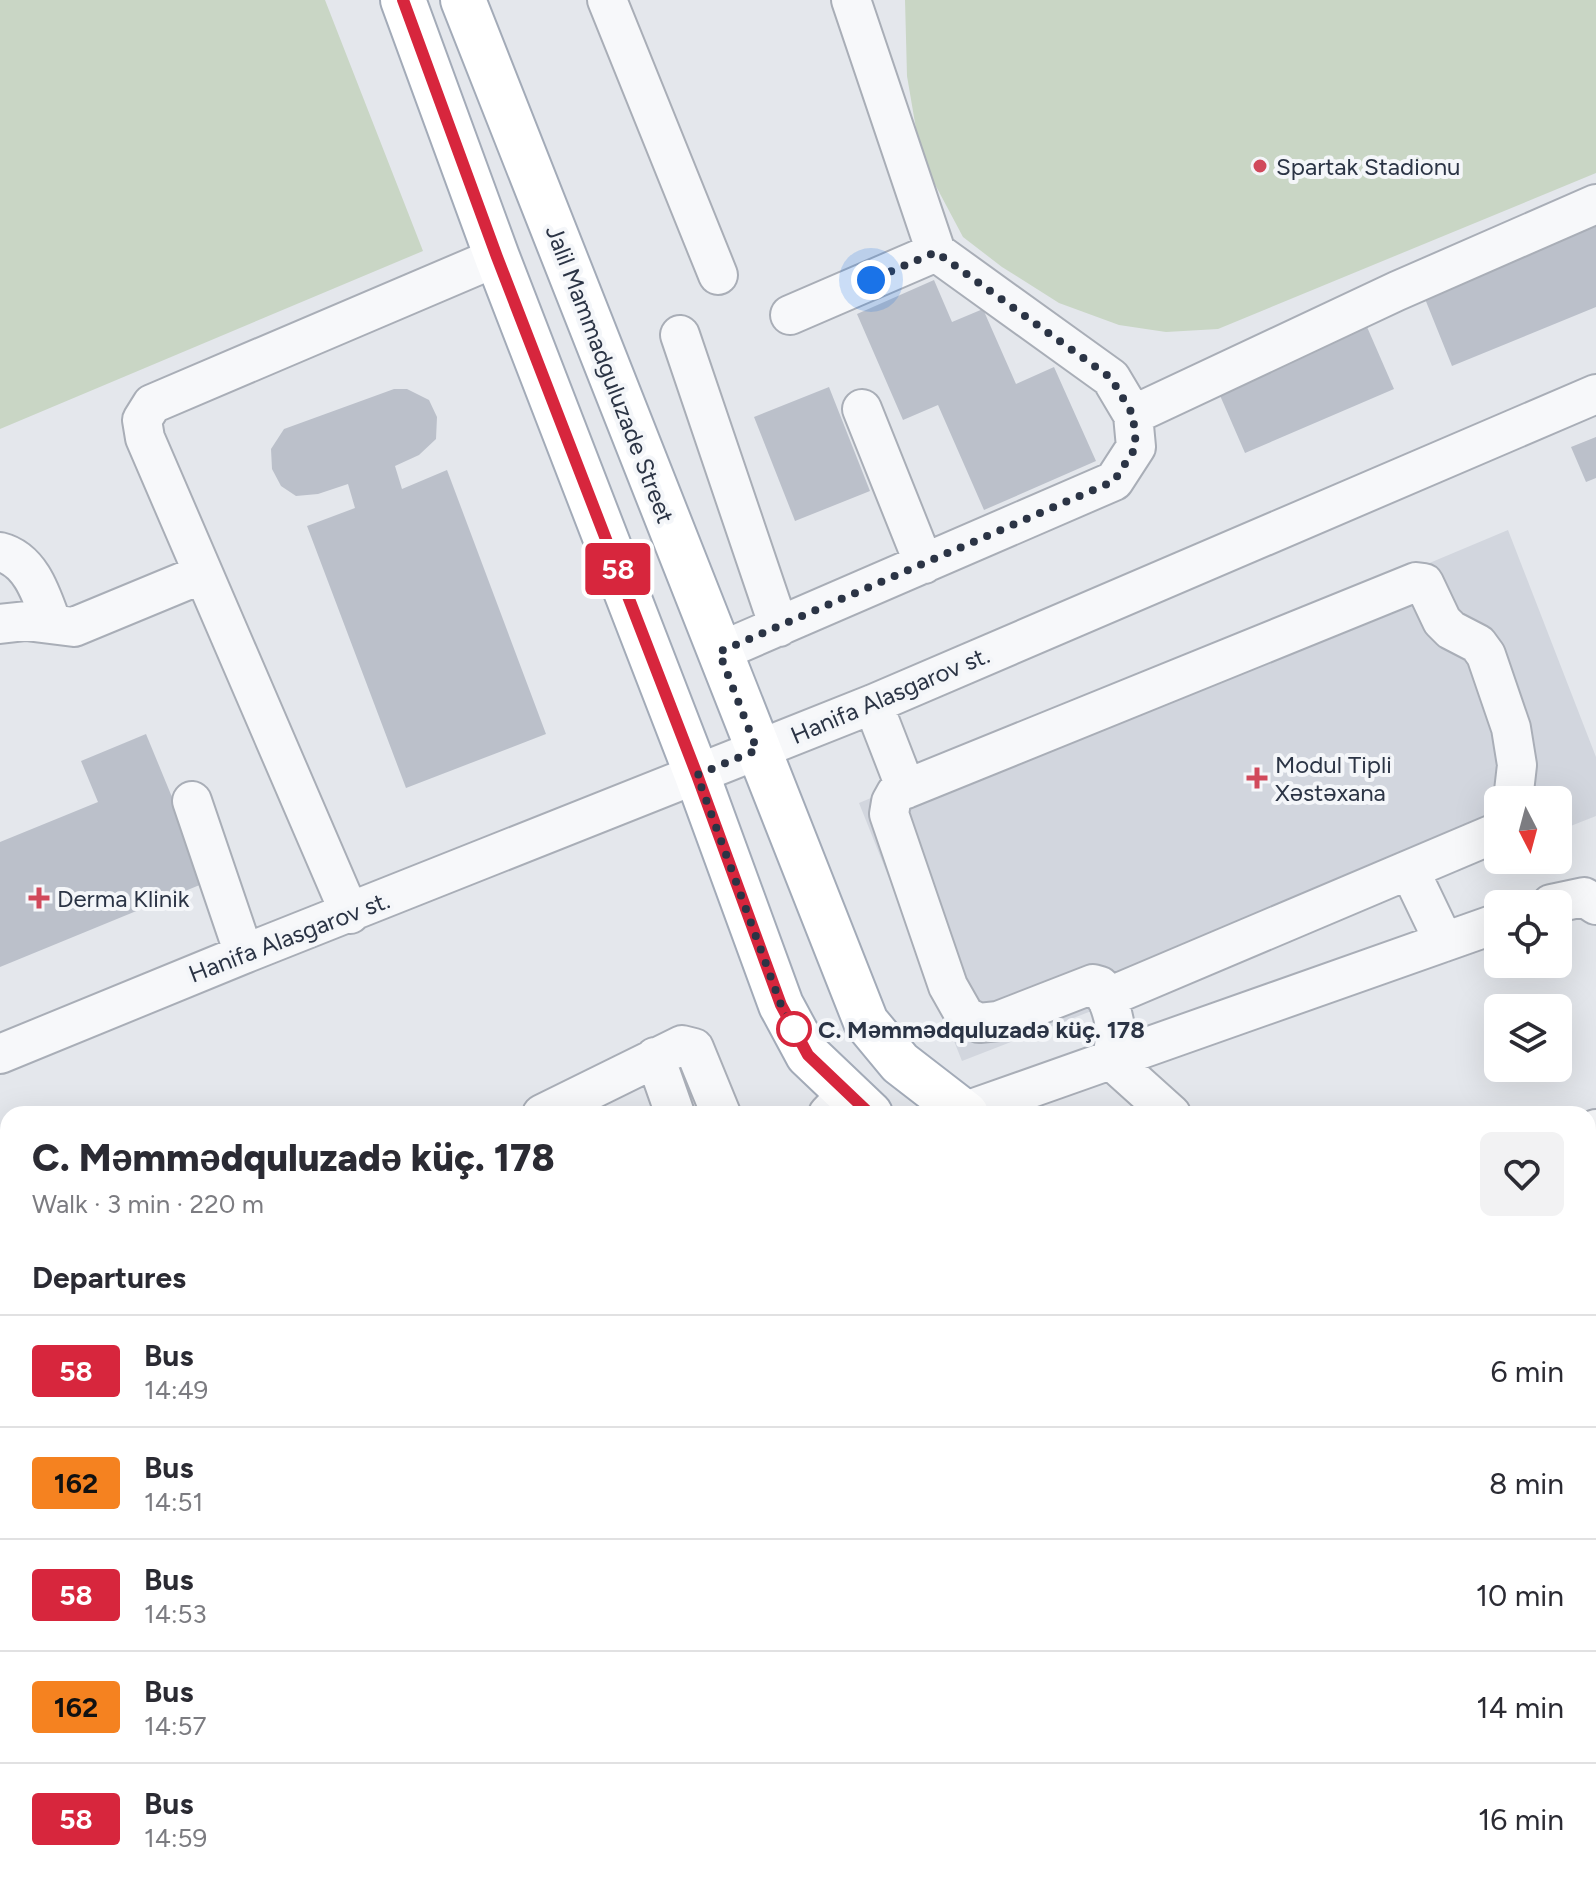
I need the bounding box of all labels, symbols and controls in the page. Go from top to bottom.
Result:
place label: Spartak Stadionu [1276,152,1460,181]
marker: Spartak Stadionu [1251,157,1269,175]
street label: Jalil Mammadguluzade Street [540,221,680,527]
your location [851,260,891,300]
line badge: 58 [582,543,654,595]
text: 58 [601,552,635,586]
street label: Hanifa Alasgarov st. [786,640,994,750]
place label: Modul Tipli Xəstəxana [1275,750,1392,807]
marker: Modul Tipli Xəstəxana [1246,767,1268,789]
north arrow [1484,786,1572,874]
map controls [1484,786,1572,1082]
place label: Derma Klinik [57,884,190,913]
street label: Hanifa Alasgarov st. [184,885,394,989]
marker: Derma Klinik [28,887,50,909]
button: locate [1484,890,1572,978]
button: layers [1484,994,1572,1082]
marker: C. Məmmədquluzadə küç. 178 [777,1012,811,1046]
place label: C. Məmmədquluzadə küç. 178 [818,1015,1145,1044]
button: heart [1480,1132,1564,1216]
text: C. Məmmədquluzadə küç. 178 [32,1135,555,1181]
text: Walk · 3 min · 220 m [32,1188,264,1220]
text: Departures [32,1259,186,1296]
text: Bus [144,1337,193,1374]
text: 6 min [1490,1353,1564,1390]
text: 58 [59,1354,93,1388]
text: 14:49 [144,1374,208,1406]
text: Bus [144,1449,193,1486]
text: 8 min [1489,1465,1564,1502]
text: 162 [54,1466,98,1500]
text: 14:51 [144,1486,203,1518]
text: Bus [144,1561,193,1598]
text: 10 min [1476,1577,1564,1614]
text: 58 [59,1578,93,1612]
text: 14:53 [144,1598,207,1630]
text: Bus [144,1673,193,1710]
text: 14 min [1476,1689,1564,1726]
text: 162 [54,1690,98,1724]
text: 14:57 [144,1710,206,1742]
text: Bus [144,1785,193,1822]
text: 16 min [1478,1801,1564,1838]
text: 58 [59,1802,93,1836]
text: 14:59 [144,1822,207,1854]

